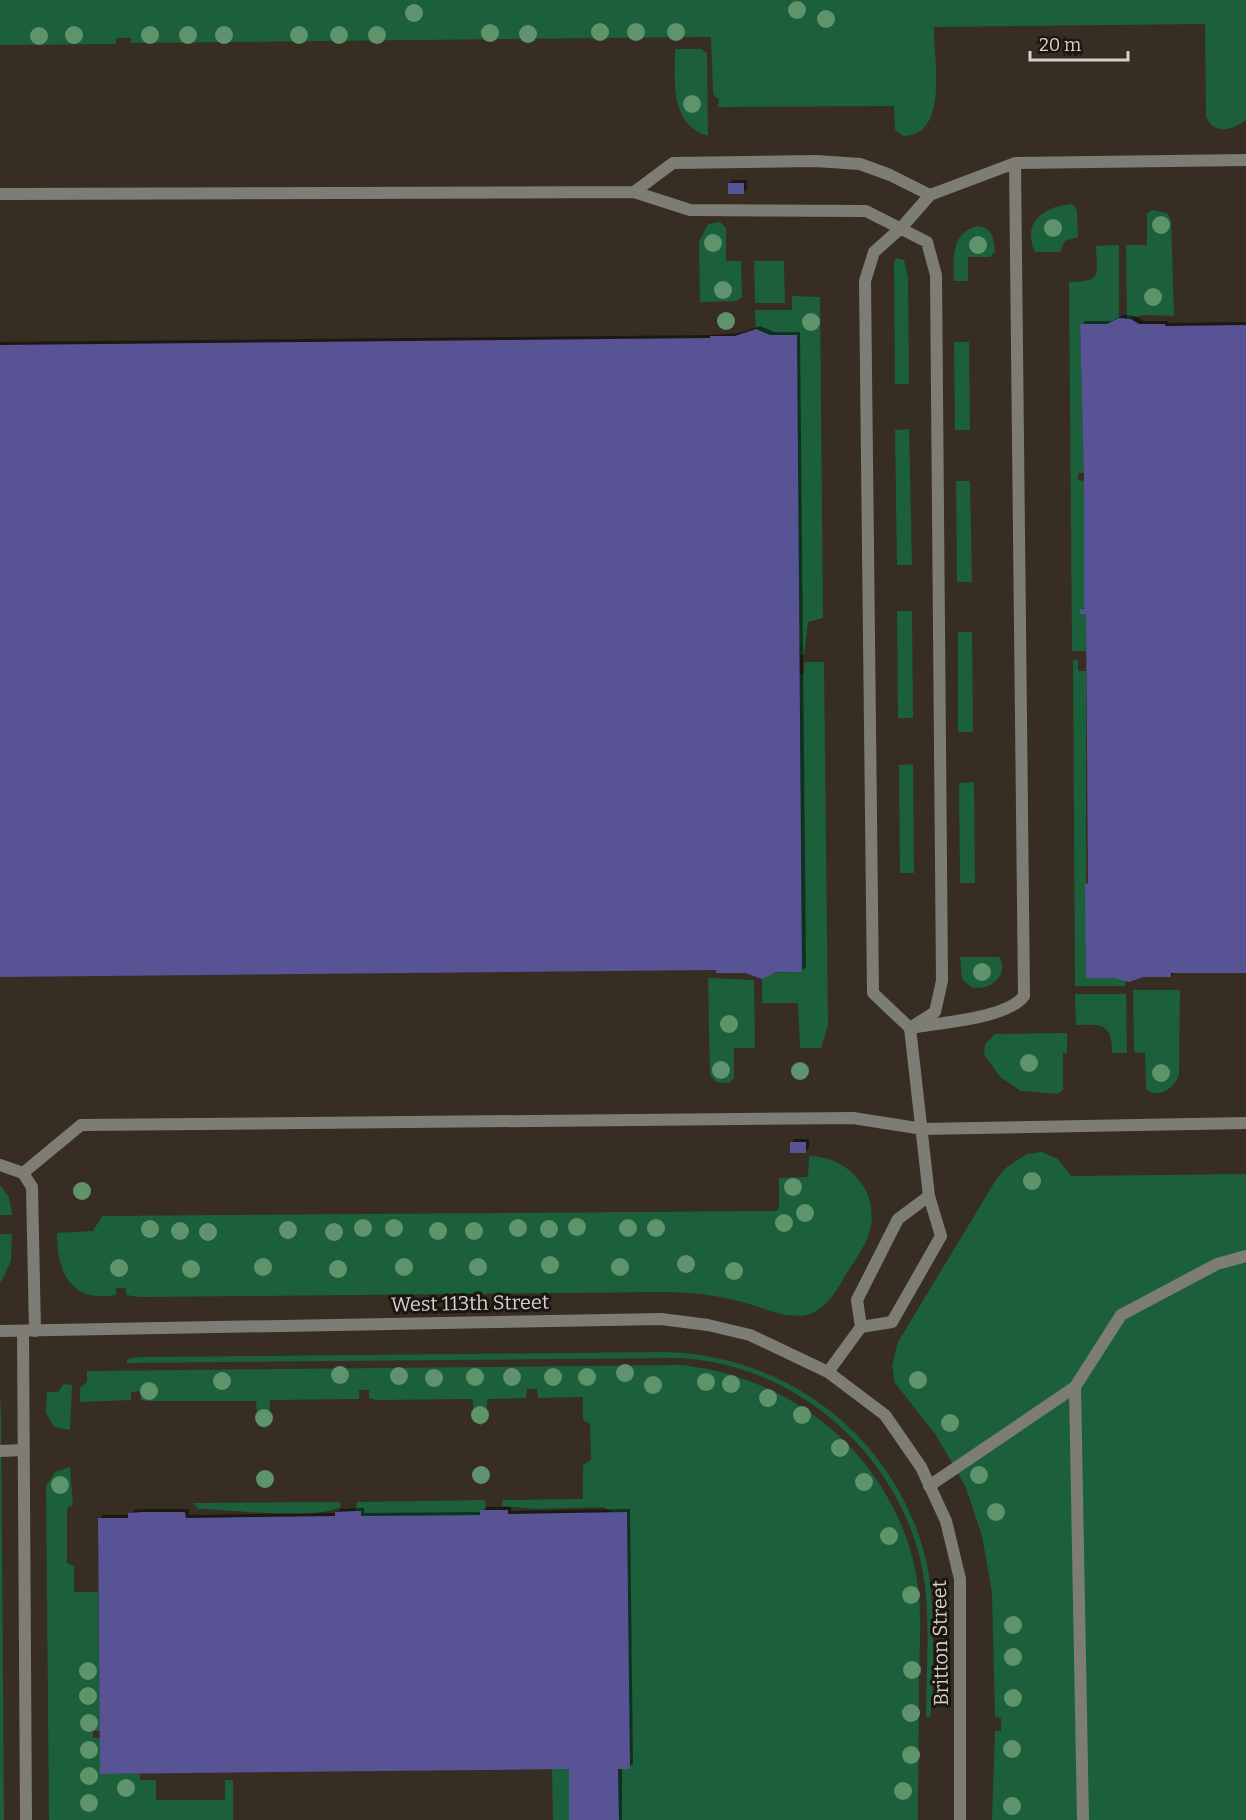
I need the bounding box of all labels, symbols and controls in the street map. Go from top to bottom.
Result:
scale bar [1030,24,1128,62]
text: 20 m [1039,34,1081,56]
street label: West 113th Street [391,1290,549,1316]
street label: Britton Street [927,1580,953,1706]

